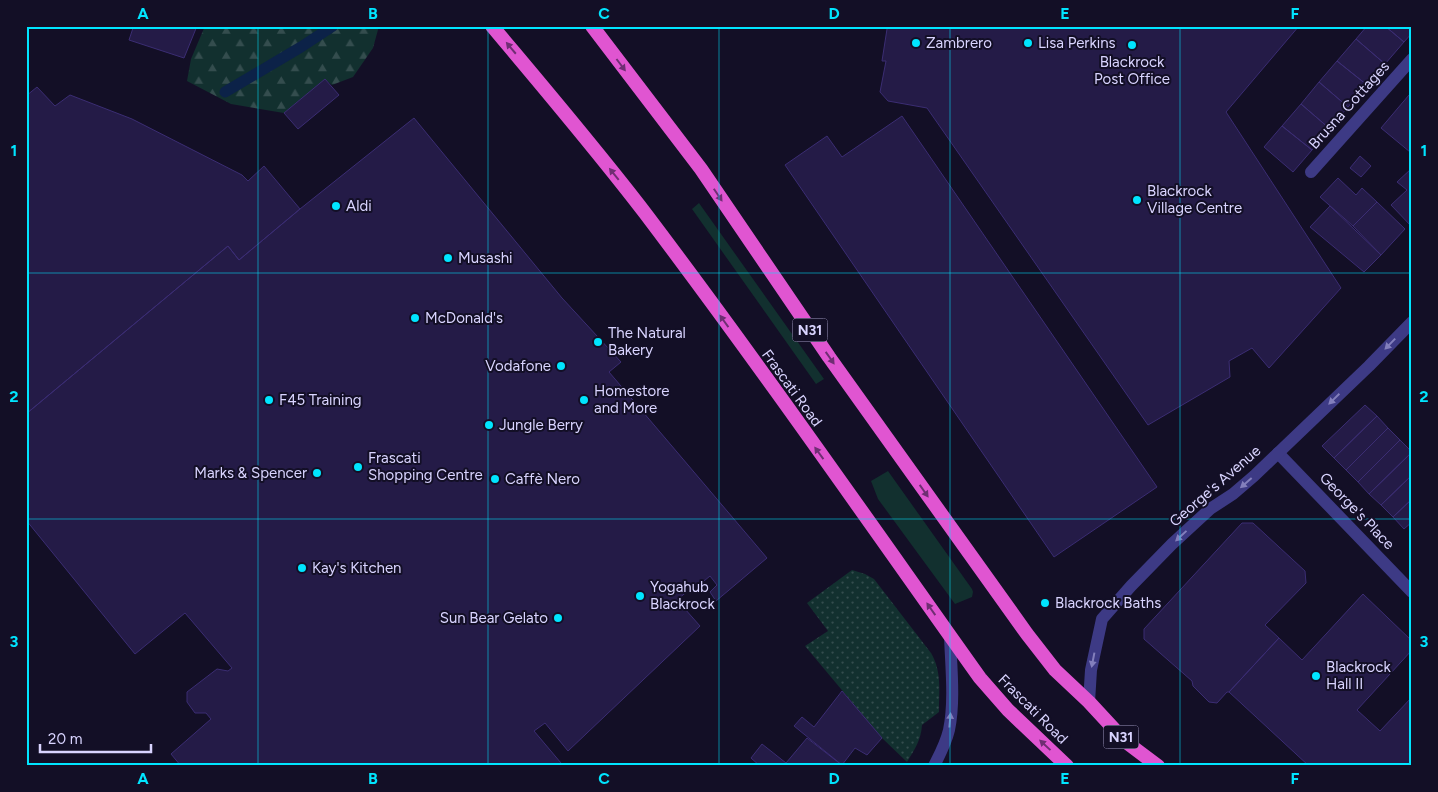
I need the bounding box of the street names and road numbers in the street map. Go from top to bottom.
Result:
street label: Brusna Cottages [1305,57,1393,153]
road number: N31 [792,318,828,342]
street label: Frascati Road [758,346,826,430]
street label: George's Avenue [1166,442,1264,530]
street label: George's Place [1316,469,1398,553]
street label: Frascati Road [995,671,1071,747]
road number: N31 [1104,726,1138,749]

